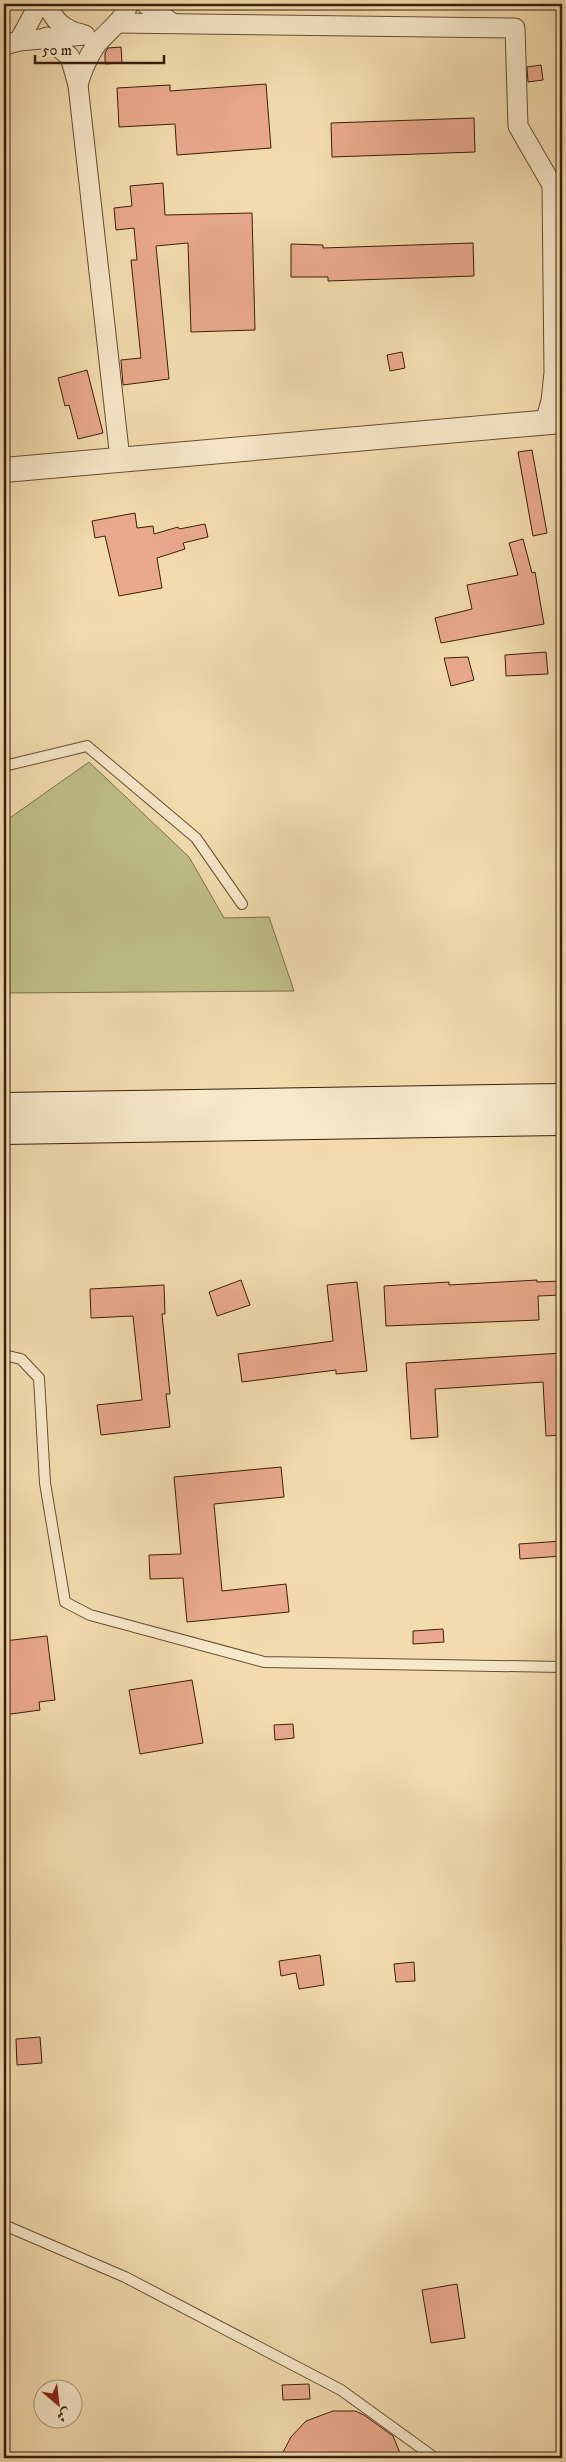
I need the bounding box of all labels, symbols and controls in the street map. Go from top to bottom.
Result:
scale bar [35,32,164,64]
text: 50 m [42,41,72,60]
north arrow [32,2380,82,2430]
text: ش [53,2403,74,2426]

